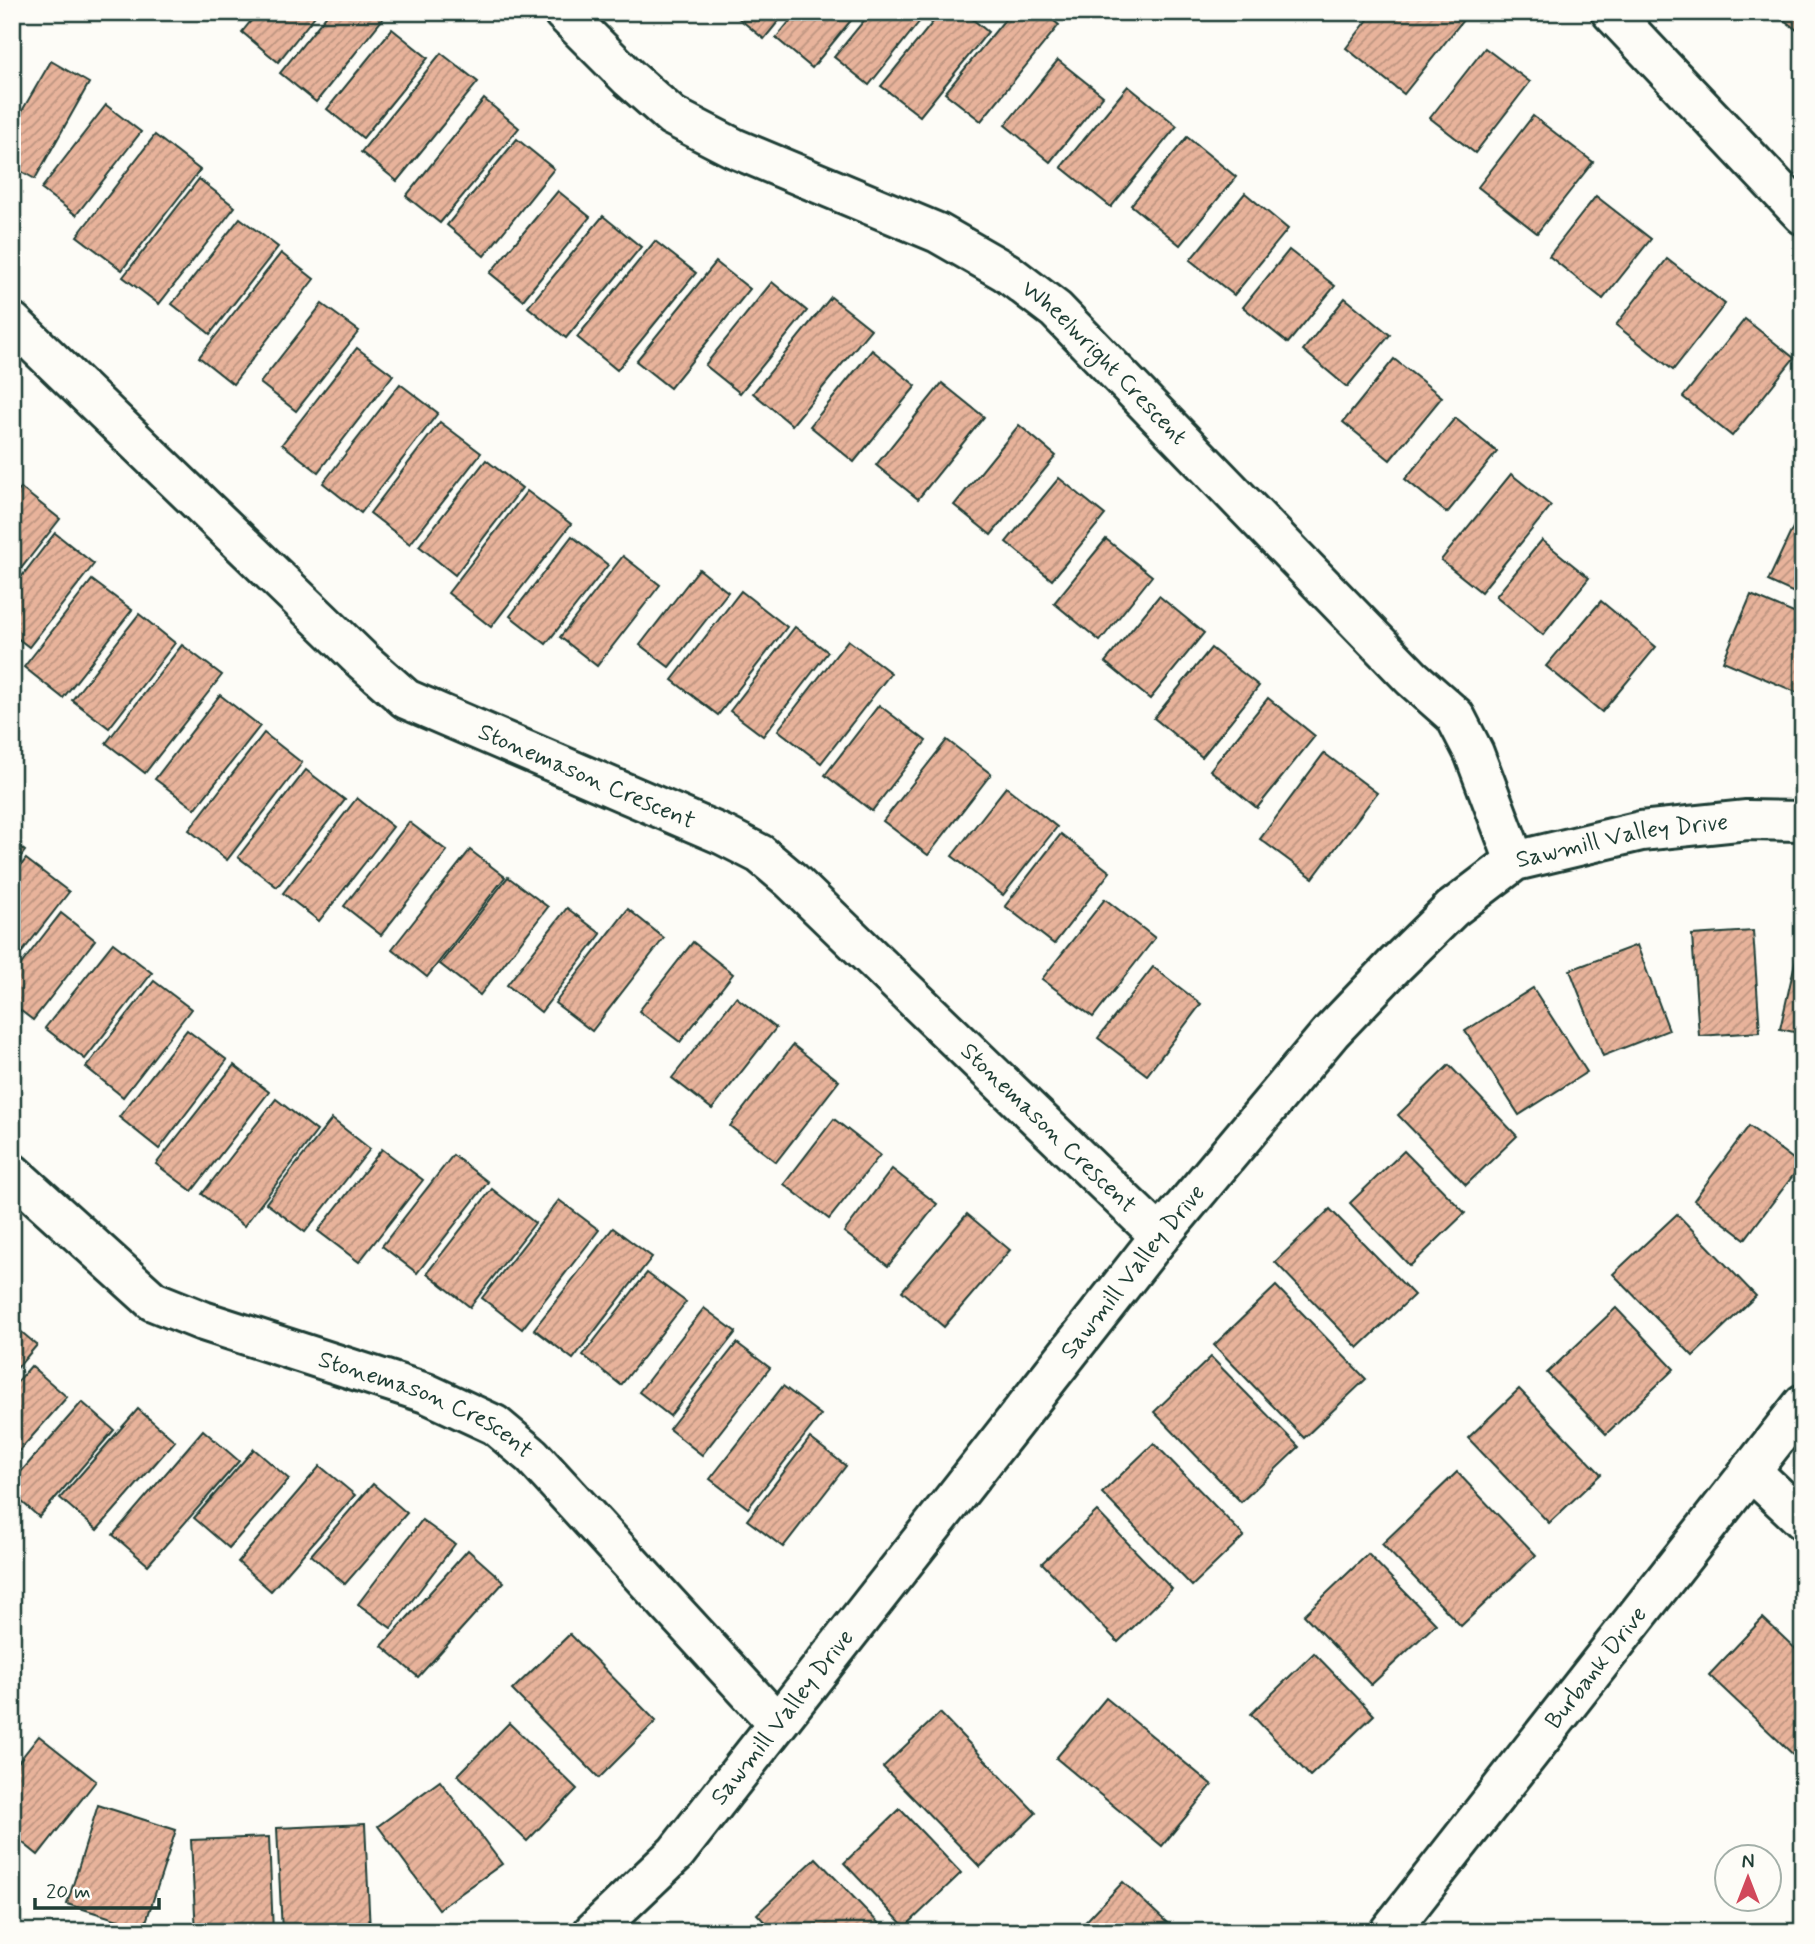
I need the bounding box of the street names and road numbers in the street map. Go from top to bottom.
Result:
street label: Wheelwright Crescent [1015,274,1194,452]
street label: Stonemason Crescent [473,716,700,837]
street label: Sawmill Valley Drive [1513,807,1730,876]
street label: Stonemason Crescent [954,1036,1143,1220]
street label: Sawmill Valley Drive [1054,1178,1212,1366]
street label: Stonemason Crescent [314,1344,539,1466]
street label: Burbank Drive [1538,1600,1654,1735]
street label: Sawmill Valley Drive [704,1623,861,1812]

